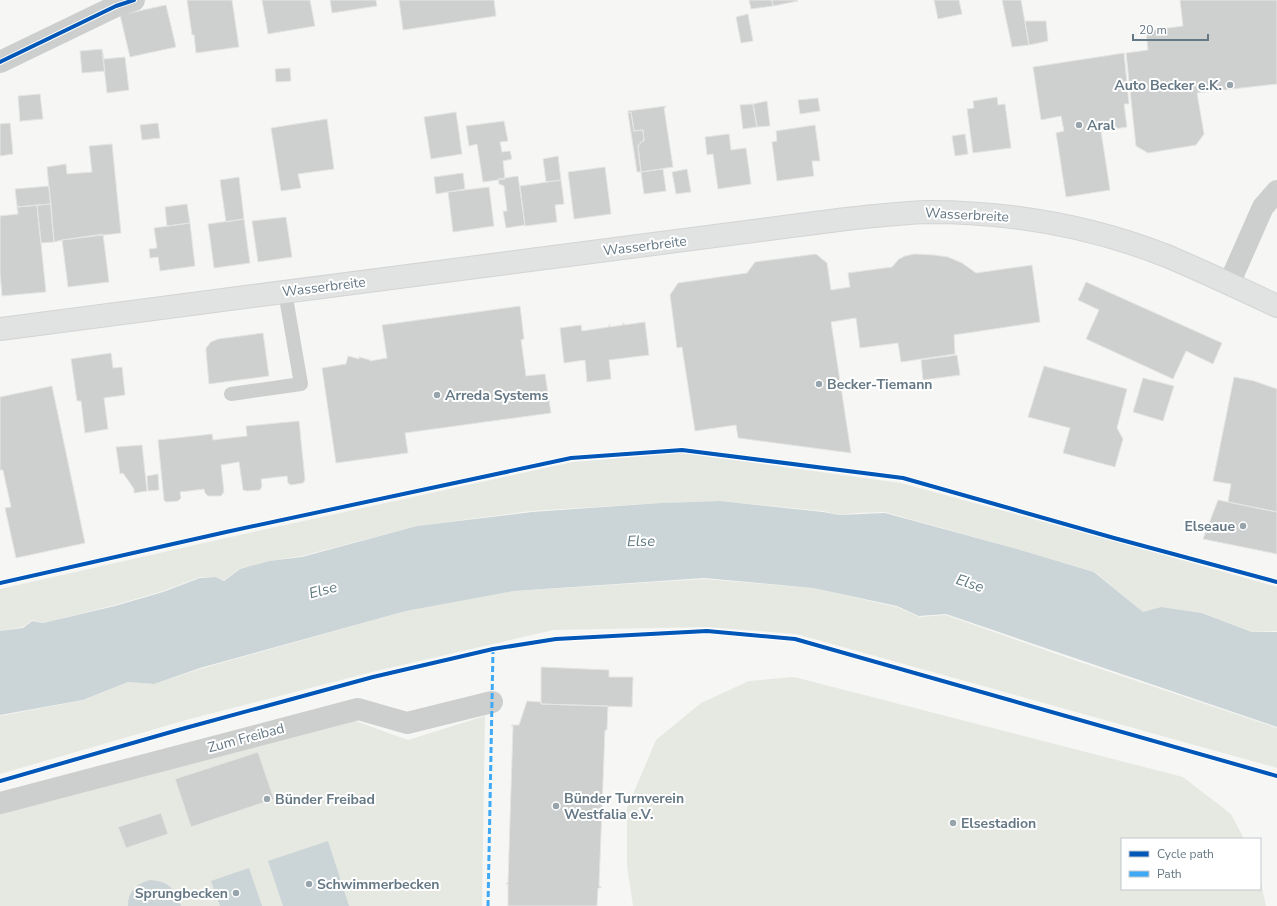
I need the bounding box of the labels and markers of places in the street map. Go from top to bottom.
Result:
place label: Auto Becker e.K. [1114,76,1222,95]
marker: Auto Becker e.K. [1225,80,1235,90]
place label: Aral [1087,116,1115,135]
marker: Aral [1074,120,1084,130]
place label: Becker-Tiemann [827,375,933,394]
marker: Becker-Tiemann [814,379,824,389]
place label: Arreda Systems [445,386,549,405]
marker: Arreda Systems [432,390,442,400]
place label: Elseaue [1184,517,1235,536]
marker: Elseaue [1238,521,1248,531]
place label: Bünder Turnverein Westfalia e.V. [564,789,684,824]
place label: Bünder Freibad [275,790,375,809]
marker: Bünder Freibad [262,794,272,804]
marker: Bünder Turnverein Westfalia e.V. [551,801,561,811]
place label: Elsestadion [961,814,1036,833]
marker: Elsestadion [948,818,958,828]
place label: Schwimmerbecken [317,875,439,894]
marker: Schwimmerbecken [304,879,314,889]
place label: Sprungbecken [135,884,228,903]
marker: Sprungbecken [231,888,241,898]

